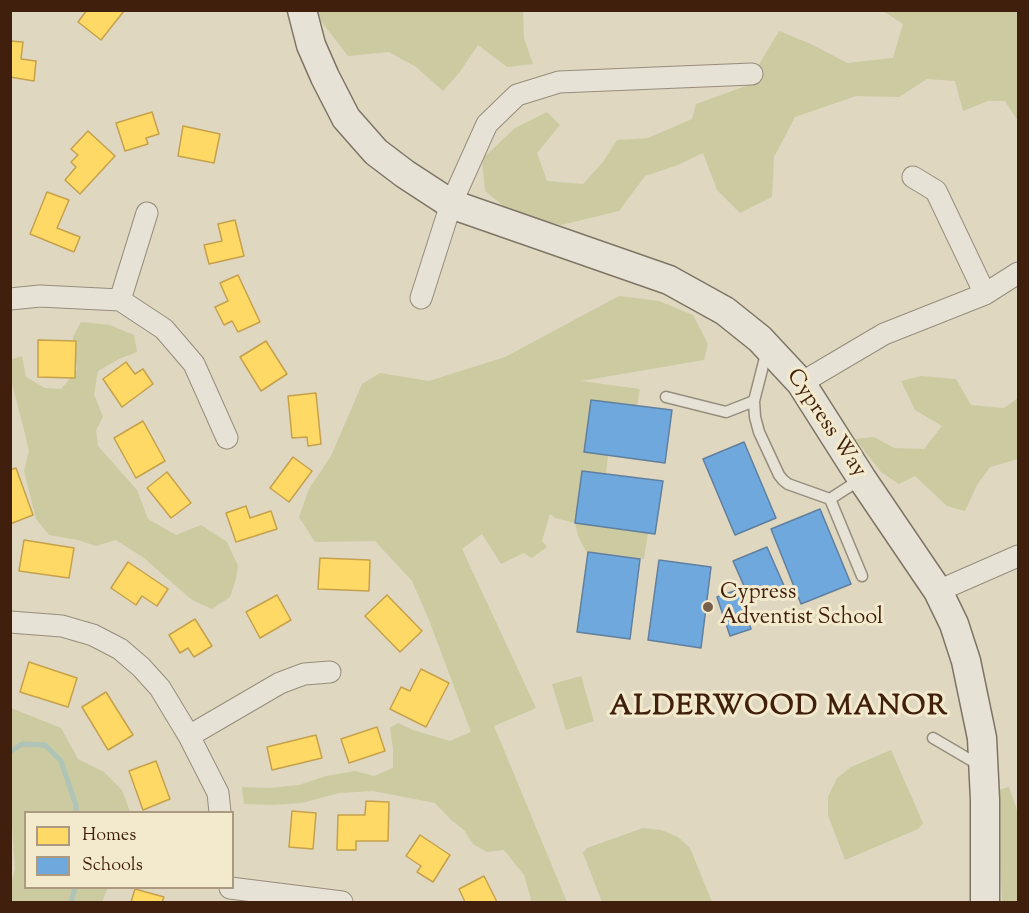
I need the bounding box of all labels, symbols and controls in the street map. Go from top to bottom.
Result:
street label: Cypress Way [779,365,871,483]
place label: Cypress Adventist School [720,581,883,632]
marker: Cypress Adventist School [701,600,715,614]
district label: ALDERWOOD MANOR [610,692,948,726]
legend [24,811,234,889]
text: Homes [82,823,136,849]
text: Schools [82,853,143,879]

